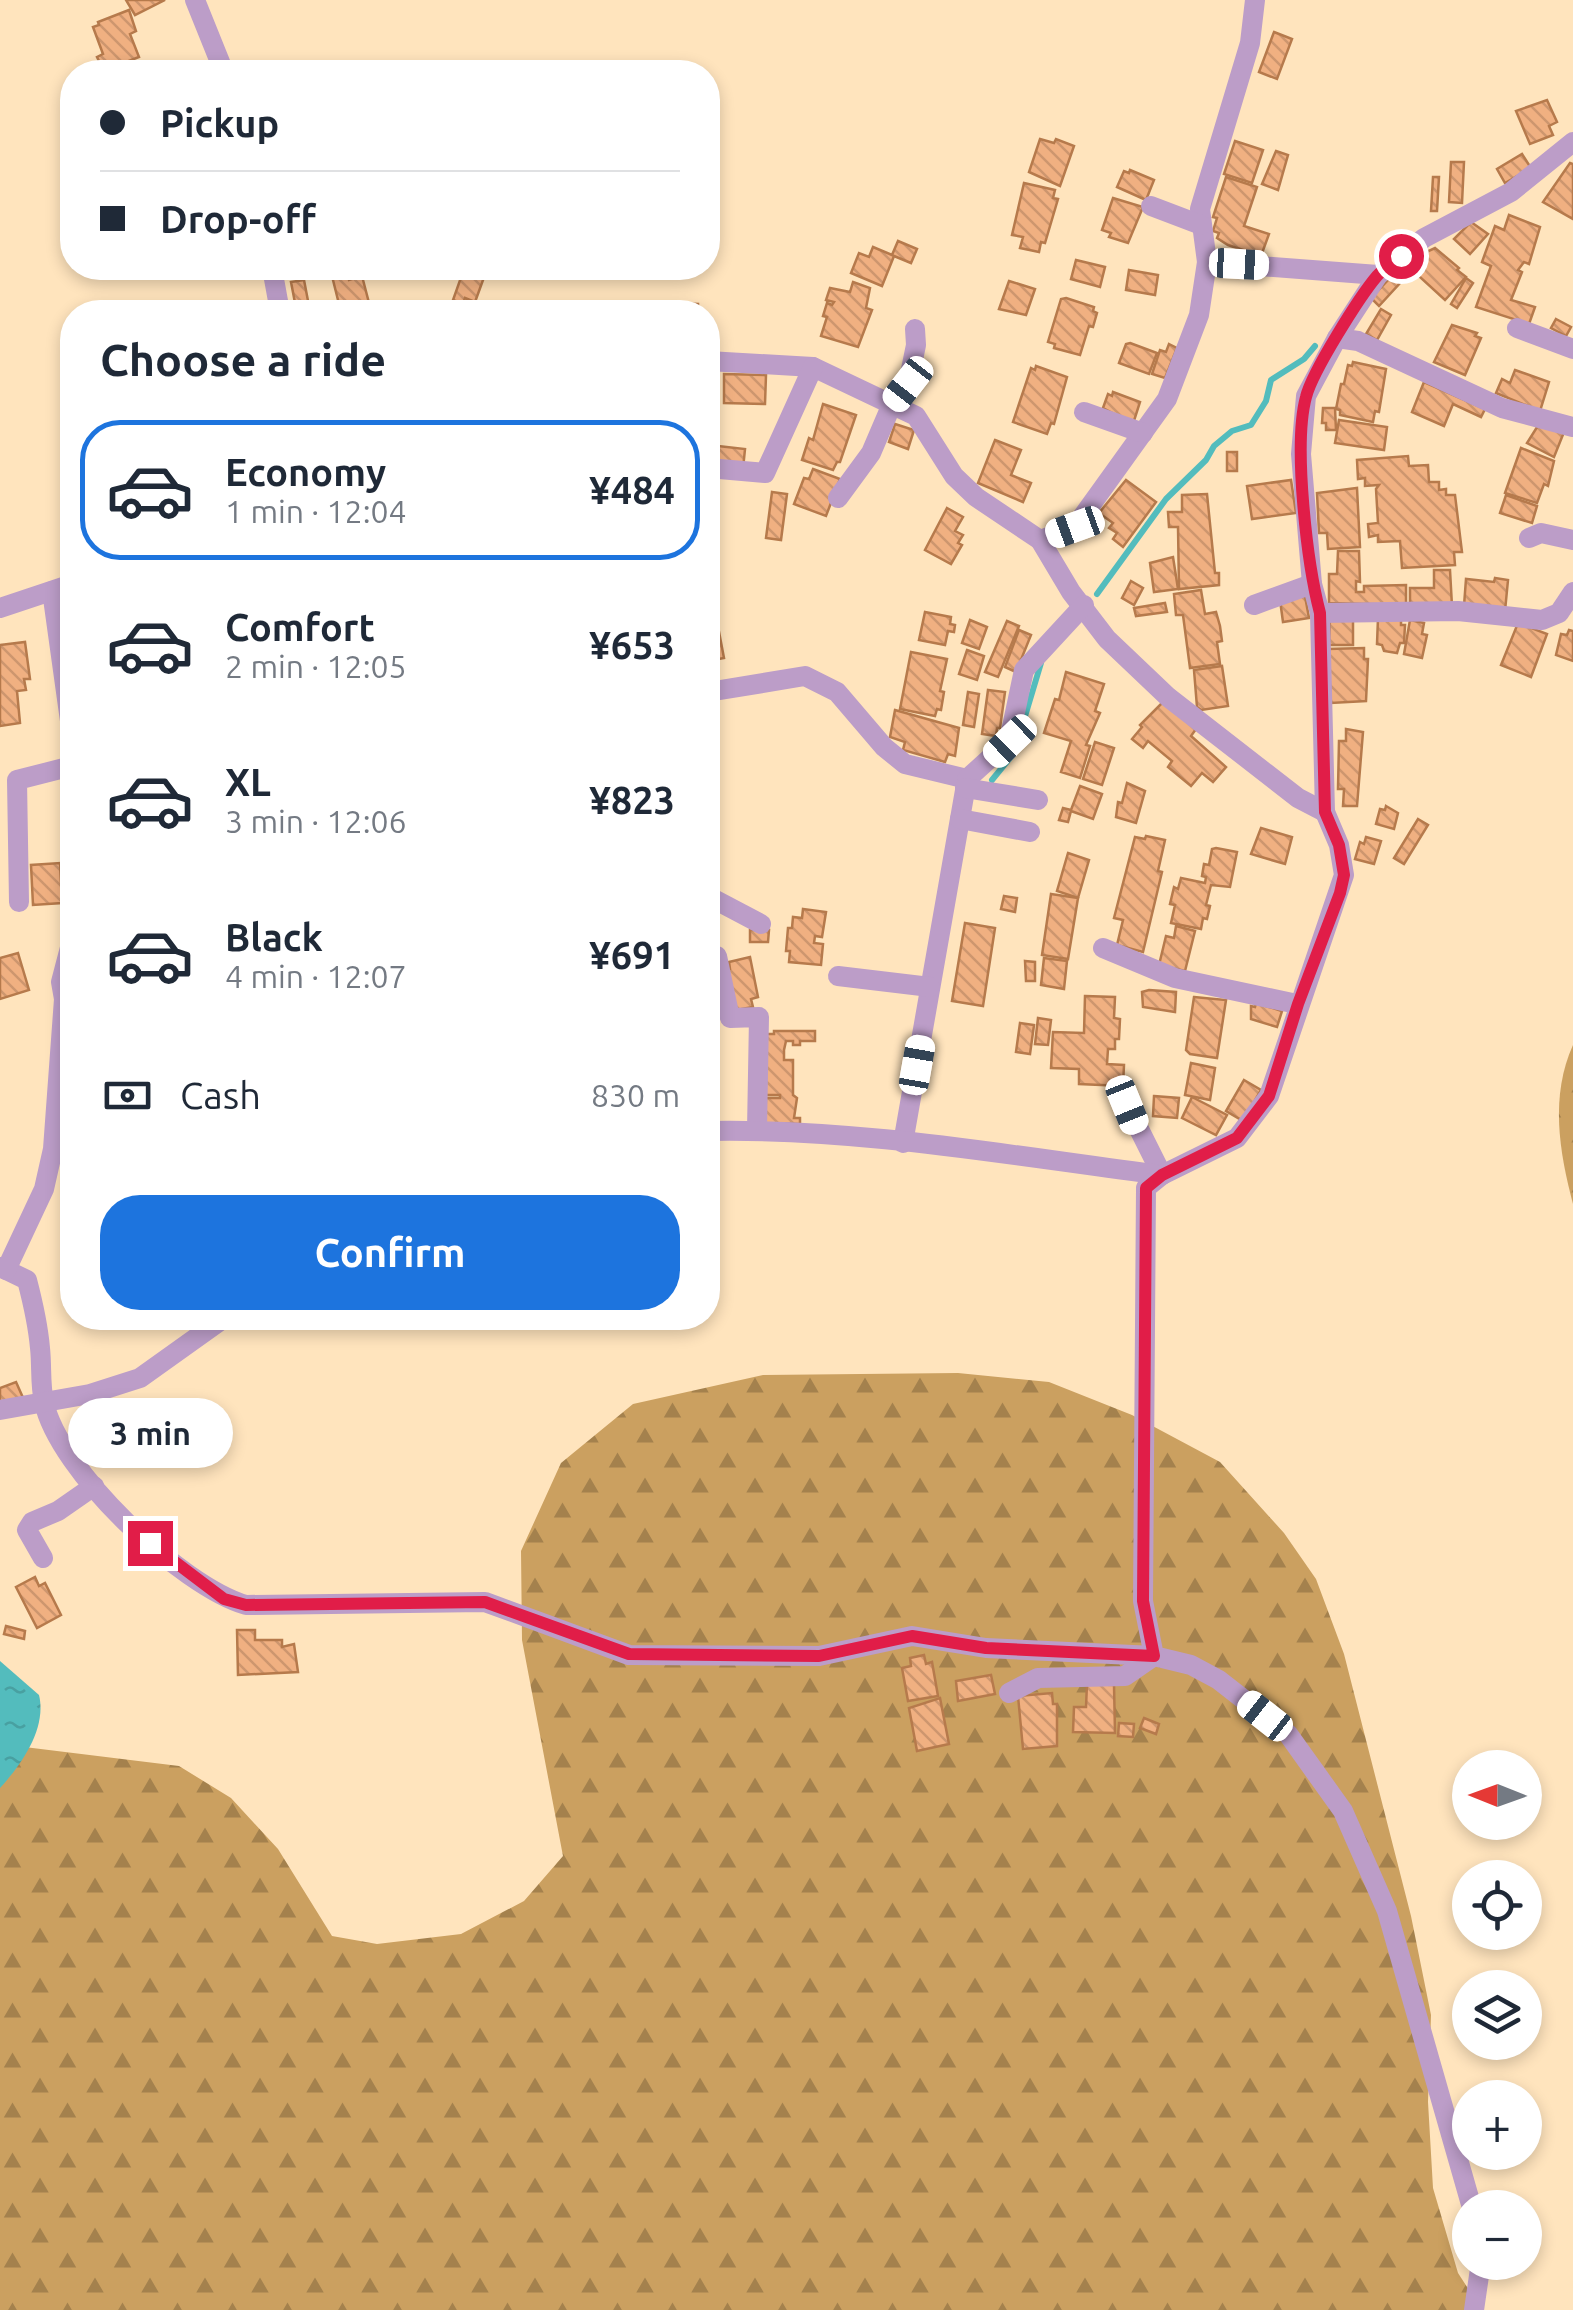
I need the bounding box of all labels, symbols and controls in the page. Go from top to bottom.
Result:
text: Pickup [160,102,279,144]
text: Drop-off [160,198,316,240]
route start [1379,234,1424,279]
car [1208,247,1270,281]
text: Choose a ride [100,334,386,385]
car [878,351,938,417]
icon: car [105,445,195,535]
text: Economy [225,451,386,493]
text: ¥484 [589,469,675,511]
text: 1 min · 12:04 [225,493,407,529]
car [1042,503,1108,551]
icon: car [105,600,195,690]
text: Comfort [225,606,375,648]
text: ¥653 [589,624,675,666]
text: 2 min · 12:05 [225,648,407,684]
car [978,709,1042,773]
icon: car [105,755,195,845]
text: XL [225,761,271,803]
text: ¥823 [589,779,675,821]
text: 3 min · 12:06 [225,803,407,839]
icon: car [105,910,195,1000]
text: Black [225,916,323,958]
text: ¥691 [589,934,675,976]
text: 4 min · 12:07 [225,958,407,994]
car [897,1033,937,1097]
icon: cash [100,1068,155,1123]
car [1102,1072,1152,1138]
text: Cash [180,1074,261,1116]
text: 830 m [591,1077,680,1113]
button: Confirm [100,1195,680,1310]
callout: 3 min [68,1398,232,1468]
text: 3 min [110,1415,191,1451]
route end [128,1521,173,1566]
car [1232,1686,1298,1746]
north arrow [1452,1750,1542,1840]
map controls [1452,1750,1542,2280]
button: locate [1452,1860,1542,1950]
button: layers [1452,1970,1542,2060]
button: + [1452,2080,1542,2170]
button: − [1452,2190,1542,2280]

